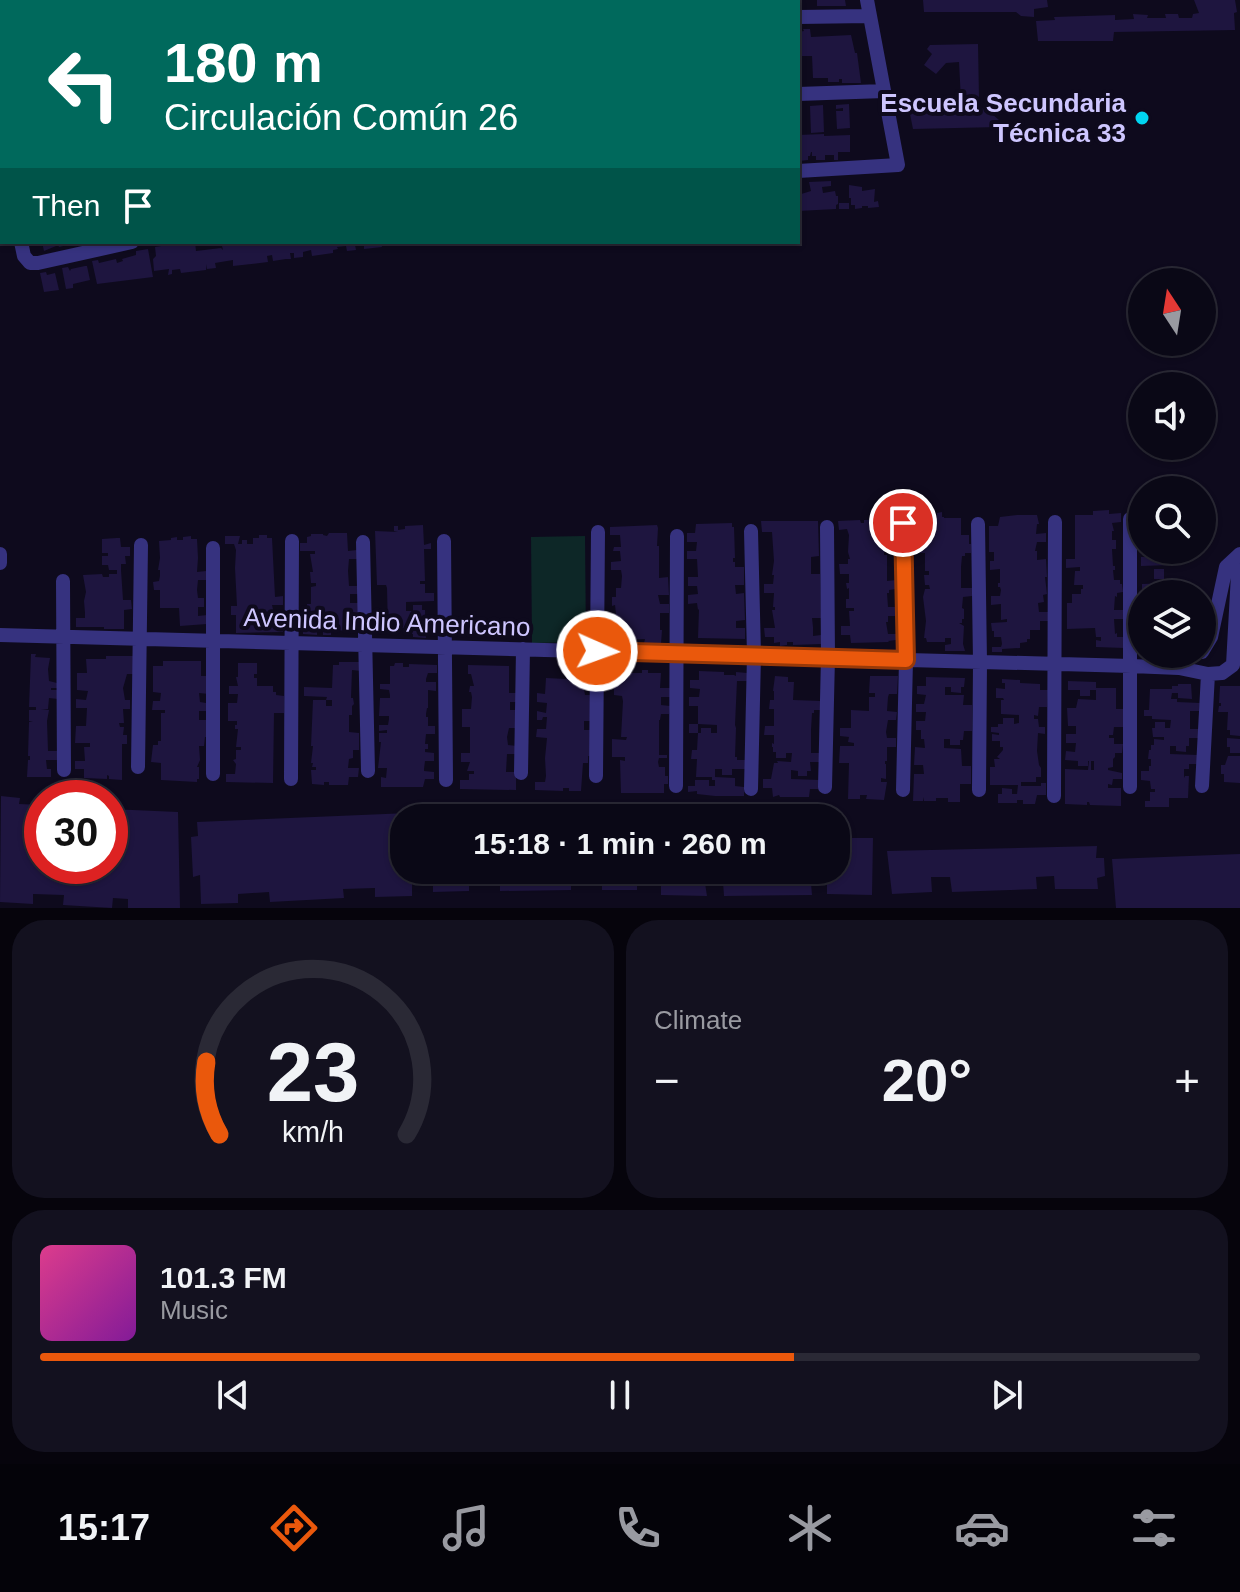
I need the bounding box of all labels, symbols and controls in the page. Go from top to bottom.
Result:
text: 180 m [164,31,323,94]
icon: left [32,32,136,136]
place label: Escuela Secundaria Técnica 33 [880,88,1127,148]
text: Circulación Común 26 [164,97,518,138]
marker: Escuela Secundaria Técnica 33 [1133,109,1151,127]
icon: arrive [116,184,160,228]
text: Then [32,189,100,222]
north arrow [1128,268,1216,356]
map controls [1128,268,1216,668]
button: sound [1128,372,1216,460]
button: search [1128,476,1216,564]
pin [869,489,937,557]
icon: arrive [881,501,925,545]
button: layers [1128,580,1216,668]
street label: Avenida Indio Americano [243,602,531,642]
position arrow [555,609,639,693]
speed limit sign: 30 [24,780,128,884]
text: 15:18 · 1 min · 260 m [473,827,767,860]
text: Climate [654,1005,742,1035]
text: 23 [267,1026,359,1119]
text: 20° [882,1047,972,1114]
text: − [654,1056,680,1105]
text: + [1174,1056,1200,1105]
text: km/h [282,1116,344,1148]
text: 101.3 FM [160,1261,287,1294]
text: Music [160,1295,228,1325]
icon: previous [211,1373,255,1417]
icon: pause [598,1373,642,1417]
icon: next [985,1373,1029,1417]
icon: directions [266,1500,322,1556]
icon: music [438,1500,494,1556]
icon: phone [610,1500,666,1556]
icon: climate [782,1500,838,1556]
icon: car [954,1500,1010,1556]
icon: filters [1126,1500,1182,1556]
text: 15:17 [58,1507,150,1548]

